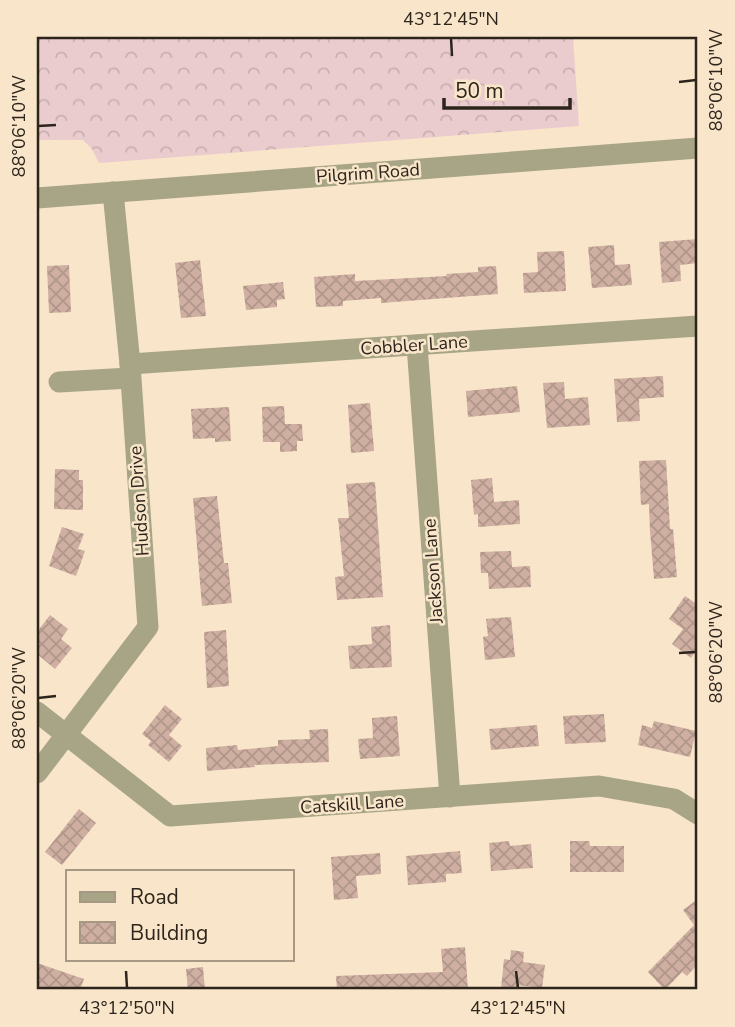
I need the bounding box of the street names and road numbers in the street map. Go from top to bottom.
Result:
street label: Pilgrim Road [315,157,421,189]
street label: Cobbler Lane [360,329,468,361]
street label: Hudson Drive [123,445,155,557]
street label: Jackson Lane [417,518,449,625]
street label: Catskill Lane [299,788,405,820]

